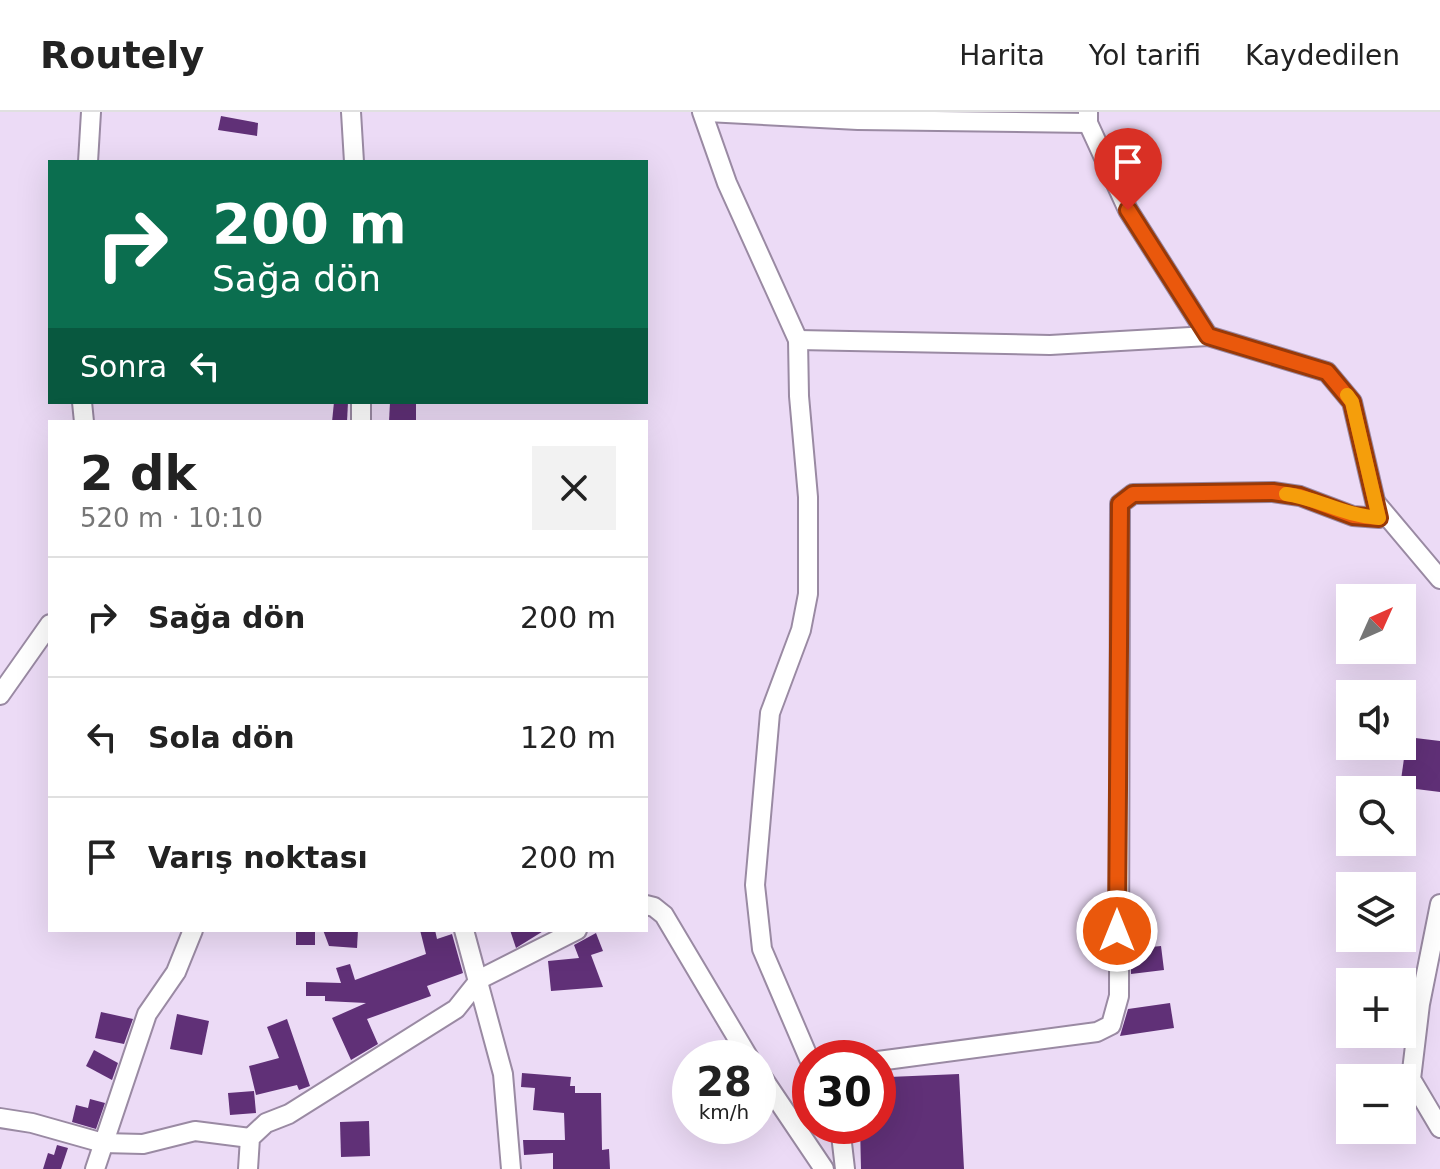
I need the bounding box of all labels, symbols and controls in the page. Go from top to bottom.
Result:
text: Routely [40,33,204,77]
text: Harita [959,39,1045,72]
text: Yol tarifi [1089,39,1201,72]
text: Kaydedilen [1245,39,1400,72]
pin [1094,128,1162,210]
icon: arrive [1106,140,1150,184]
text: 200 m [212,191,407,256]
icon: right [80,192,184,296]
text: Sağa dön [212,258,381,299]
icon: left [183,344,227,388]
text: Sonra [80,349,167,384]
text: 2 dk [80,445,196,501]
button: close [532,446,616,530]
text: 520 m · 10:10 [80,503,263,533]
north arrow [1336,584,1416,664]
map controls [1336,584,1416,1144]
icon: right [80,595,124,639]
text: Sağa dön [148,600,305,635]
text: 200 m [520,600,616,635]
button: sound [1336,680,1416,760]
icon: left [80,715,124,759]
text: Sola dön [148,720,295,755]
text: 120 m [520,720,616,755]
button: search [1336,776,1416,856]
icon: arrive [80,835,124,879]
text: Varış noktası [148,840,368,875]
text: 200 m [520,840,616,875]
button: layers [1336,872,1416,952]
position arrow [1075,889,1159,973]
button: + [1336,968,1416,1048]
speed limit sign: 30 [792,1040,896,1144]
text: 28 [696,1059,752,1105]
button: − [1336,1064,1416,1144]
text: km/h [699,1100,749,1124]

